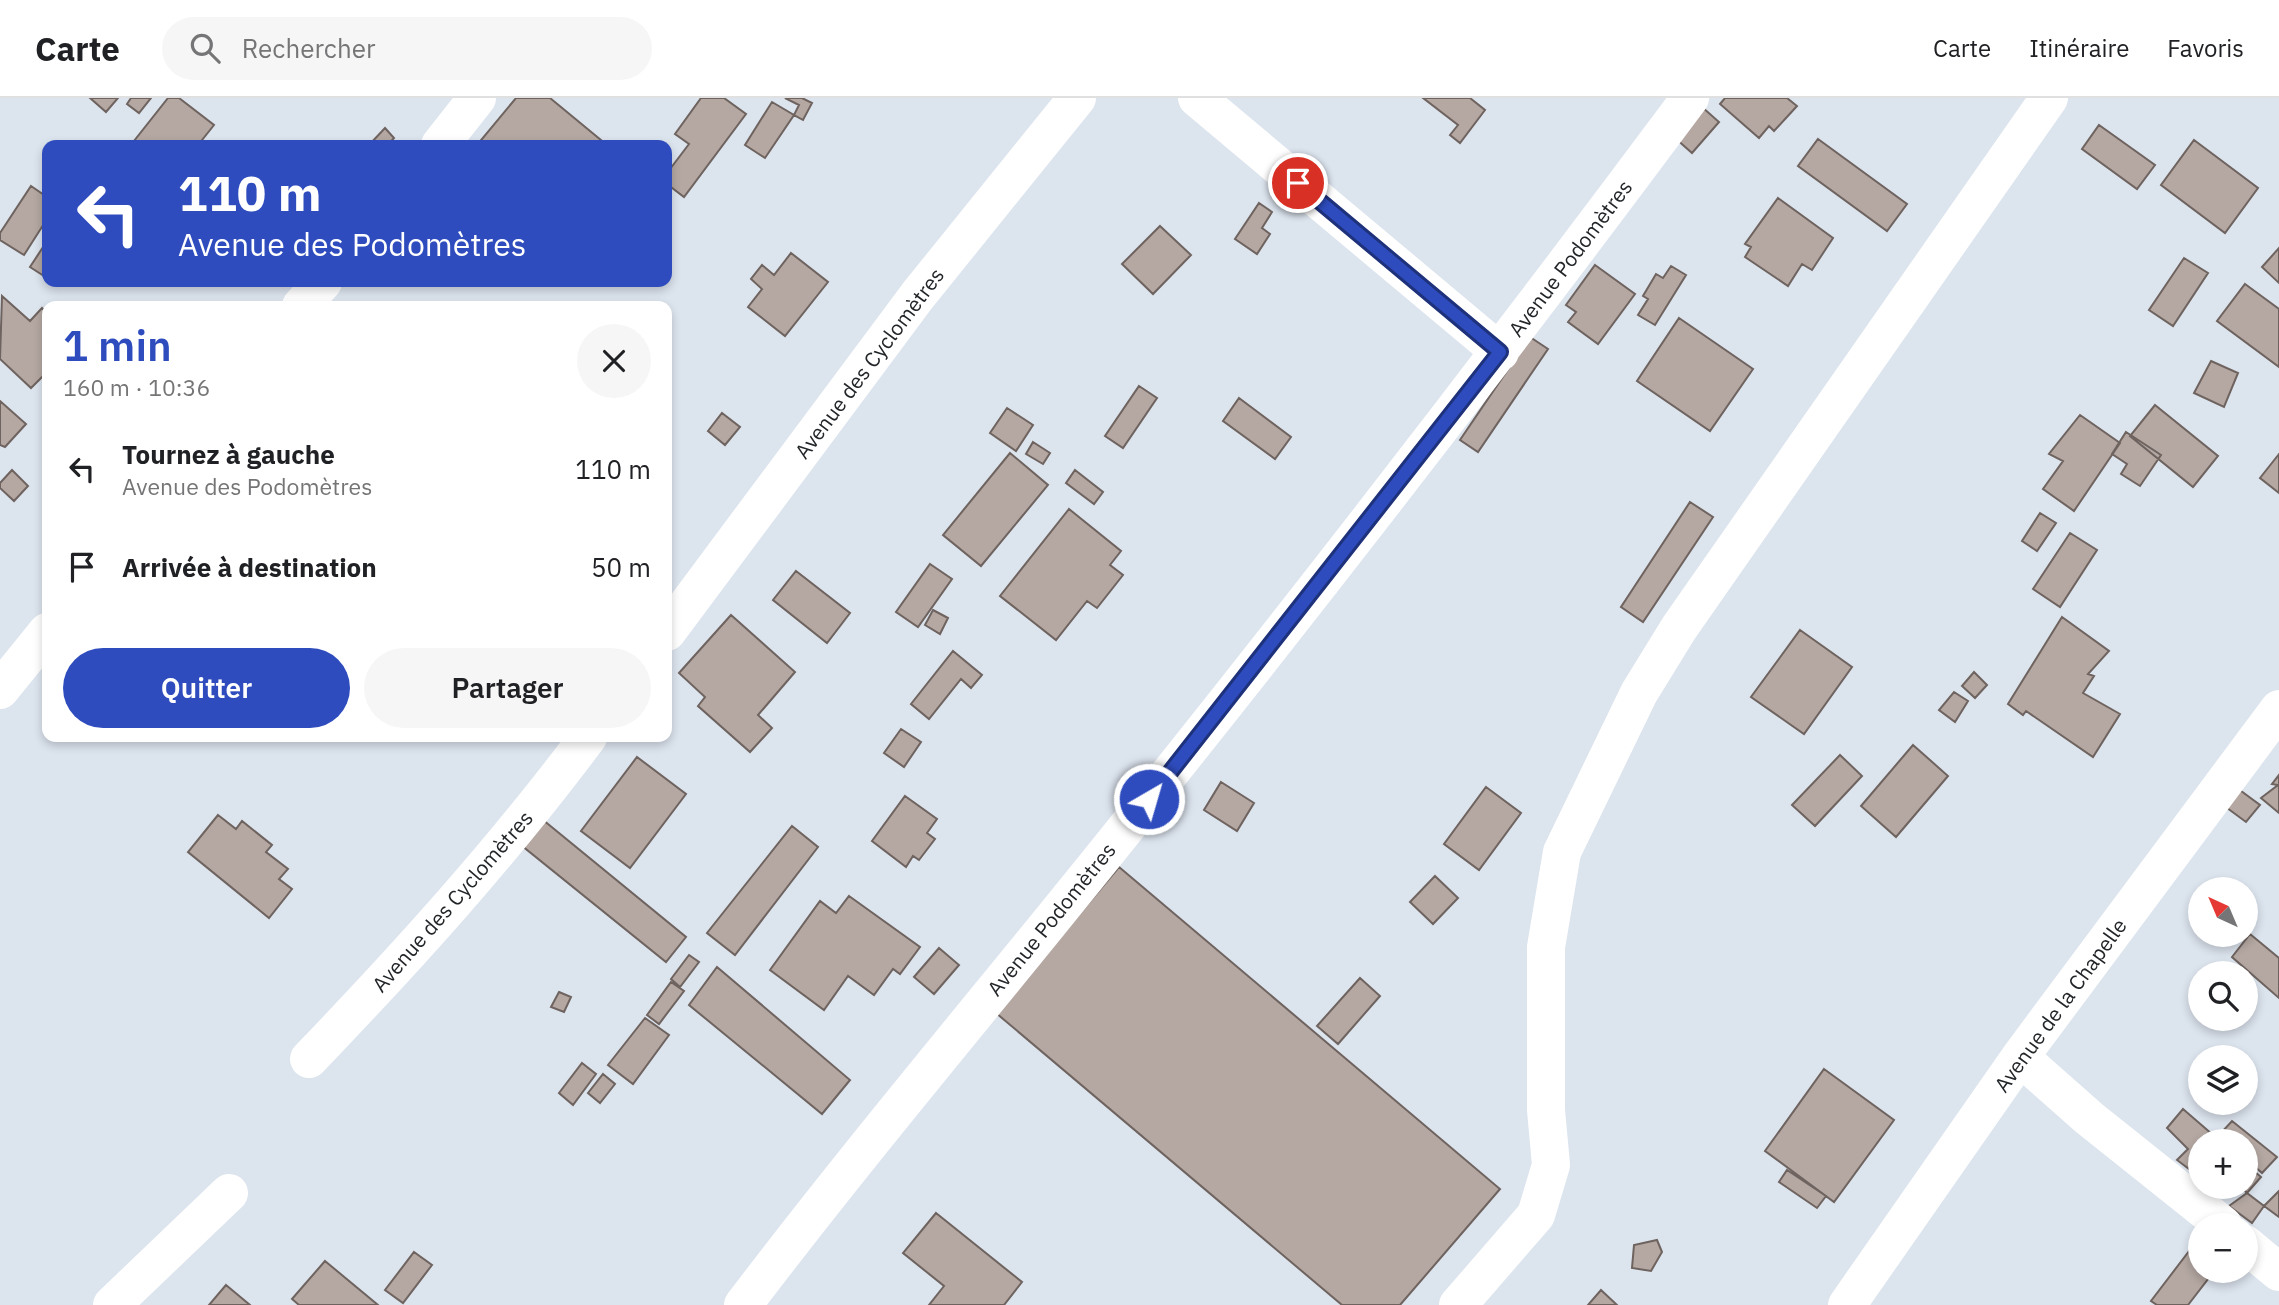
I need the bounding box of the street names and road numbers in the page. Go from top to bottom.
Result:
street label: Avenue Podomètres [1502,174,1638,342]
street label: Avenue des Cyclomètres [788,262,950,464]
street label: Avenue des Cyclomètres [365,804,539,998]
street label: Avenue Podomètres [980,836,1122,1002]
street label: Avenue de la Chapelle [1987,912,2133,1098]

